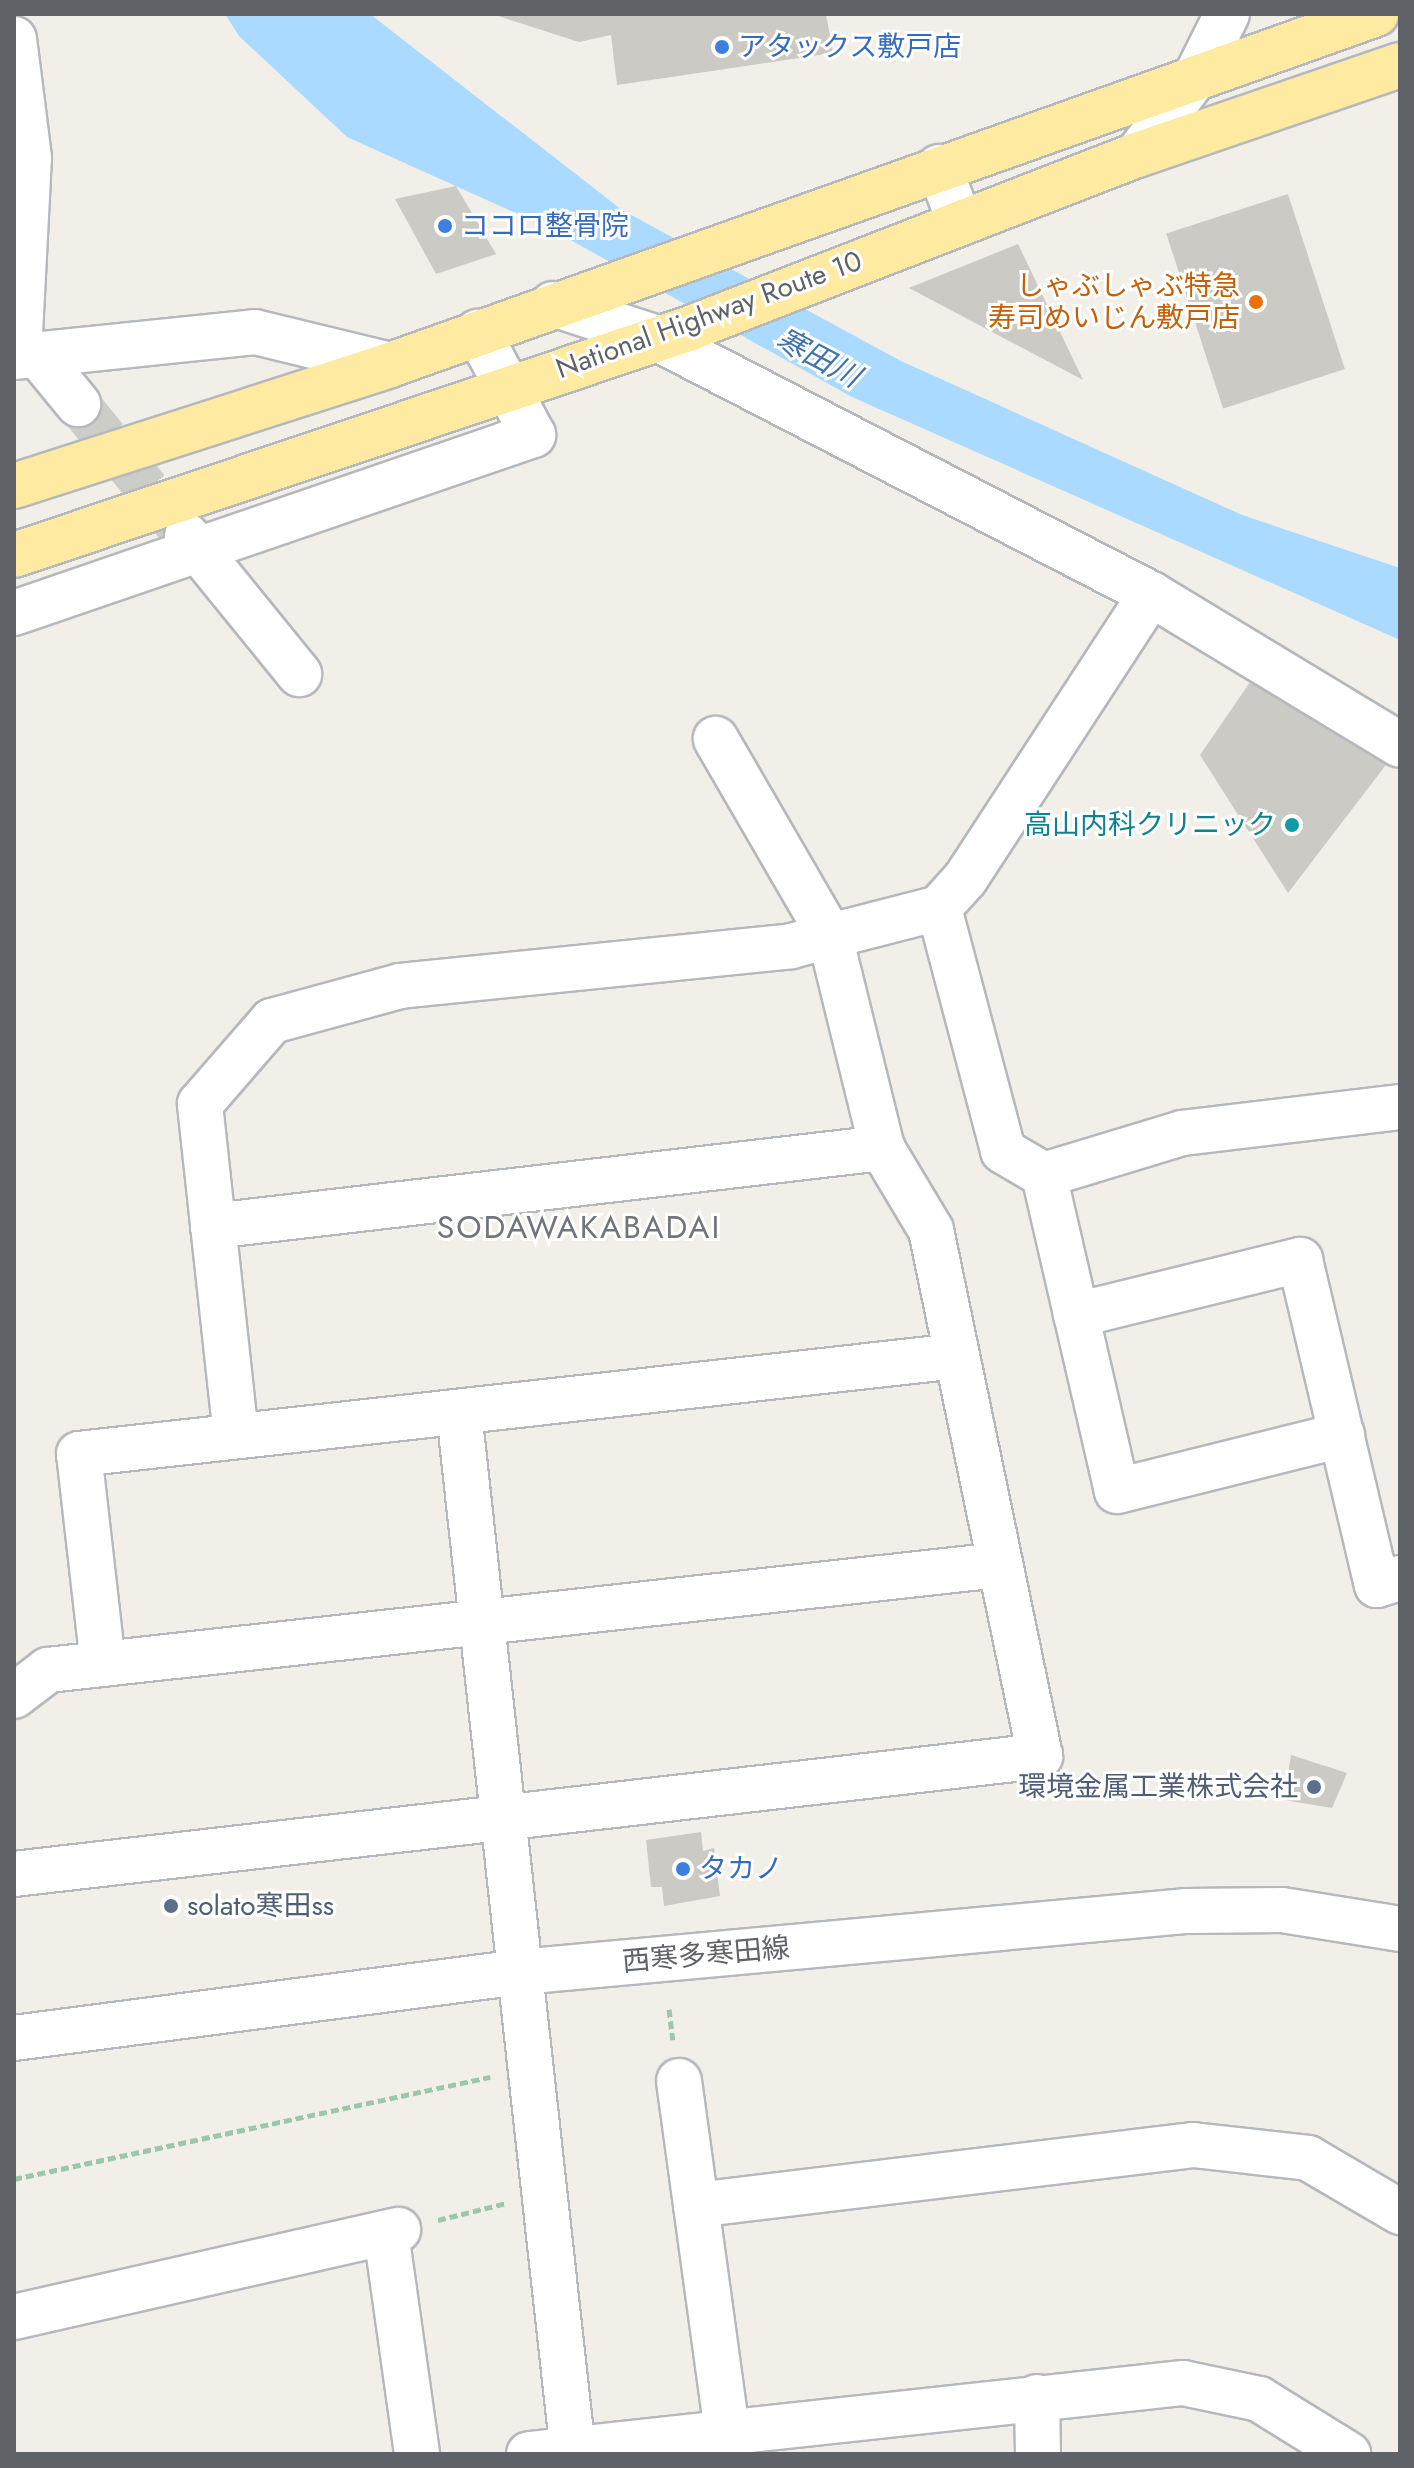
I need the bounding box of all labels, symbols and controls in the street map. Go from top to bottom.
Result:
place label: アタックス敷戸店 [738,30,962,64]
marker: アタックス敷戸店 [713,38,731,56]
place label: ココロ整骨院 [461,209,629,243]
marker: ココロ整骨院 [436,217,454,235]
street label: National Highway Route 10 [552,244,866,386]
place label: しゃぶしゃぶ特急 寿司めいじん敷戸店 [988,269,1240,335]
marker: しゃぶしゃぶ特急 寿司めいじん敷戸店 [1247,293,1265,311]
water label: 寒田川 [770,321,866,395]
place label: 高山内科クリニック [1024,808,1276,842]
marker: 高山内科クリニック [1283,816,1301,834]
district label: SODAWAKABADAI [437,1208,721,1246]
place label: 環境金属工業株式会社 [1018,1770,1298,1804]
marker: 環境金属工業株式会社 [1305,1778,1323,1796]
place label: タカノ [699,1852,783,1886]
marker: タカノ [674,1860,692,1878]
place label: solato寒田ss [187,1889,334,1923]
marker: solato寒田ss [162,1897,180,1915]
street label: 西寒多寒田線 [621,1931,791,1979]

